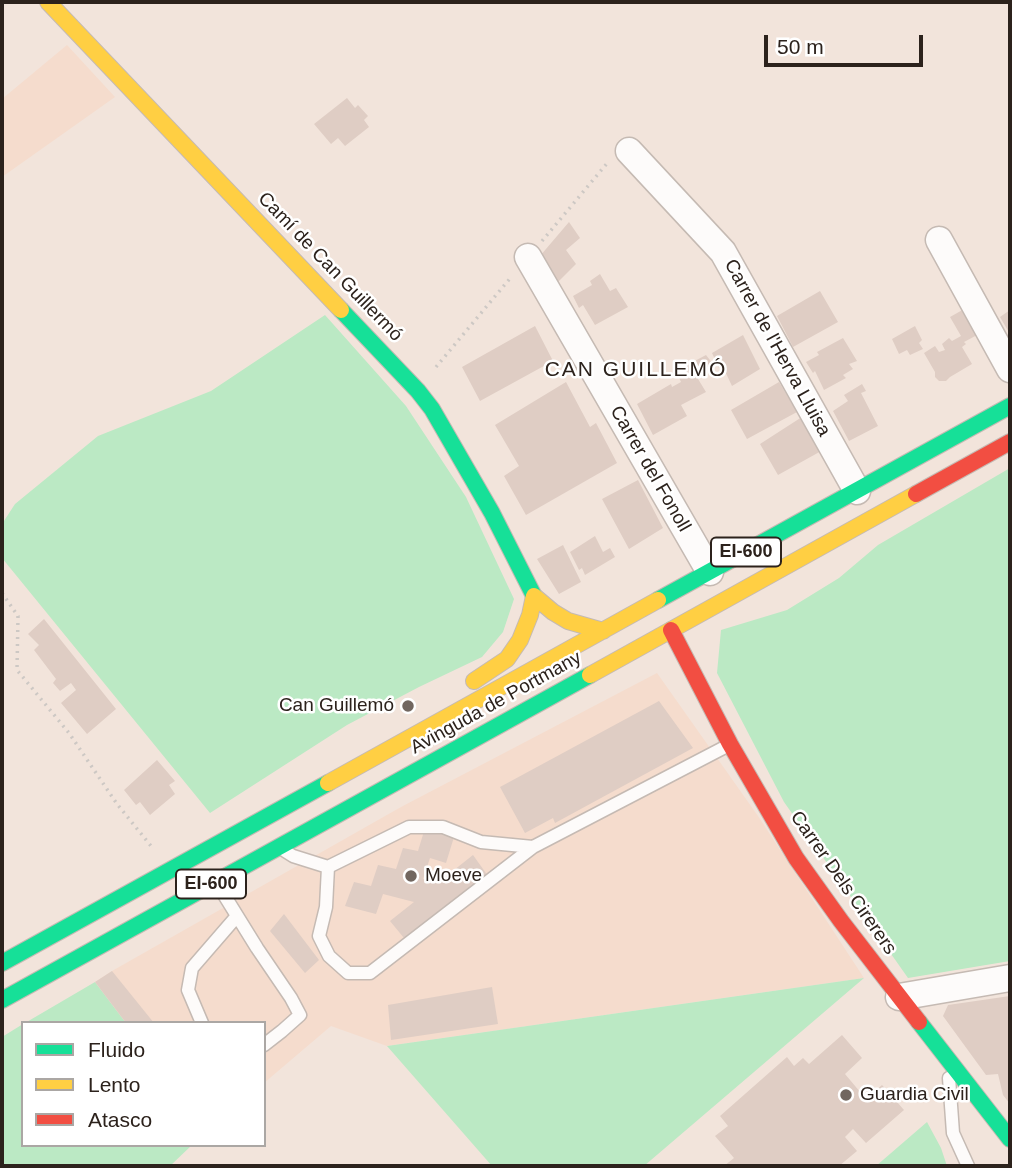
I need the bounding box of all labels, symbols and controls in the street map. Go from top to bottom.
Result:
scale bar [767,21,926,65]
text: 50 m [777,35,824,58]
street label: Camí de Can Guillermó [253,188,407,346]
street label: Carrer de l'Herva Lluisa [719,255,835,441]
district label: CAN GUILLEMÓ [546,357,726,383]
street label: Carrer del Fonoll [605,402,695,536]
road number: EI-600 [711,538,781,566]
street label: Avinguda de Portmany [407,647,585,759]
place label: Can Guillemó [279,695,394,717]
marker: Can Guillemó [400,698,416,714]
street label: Carrer Dels Cirerers [785,807,901,959]
place label: Moeve [425,865,482,887]
marker: Moeve [403,868,419,884]
road number: EI-600 [176,870,246,898]
legend [21,1021,266,1147]
text: Fluido [88,1038,145,1061]
text: Lento [88,1073,141,1096]
place label: Guardia Civil [860,1084,969,1106]
marker: Guardia Civil [838,1087,854,1103]
text: Atasco [88,1108,152,1131]

